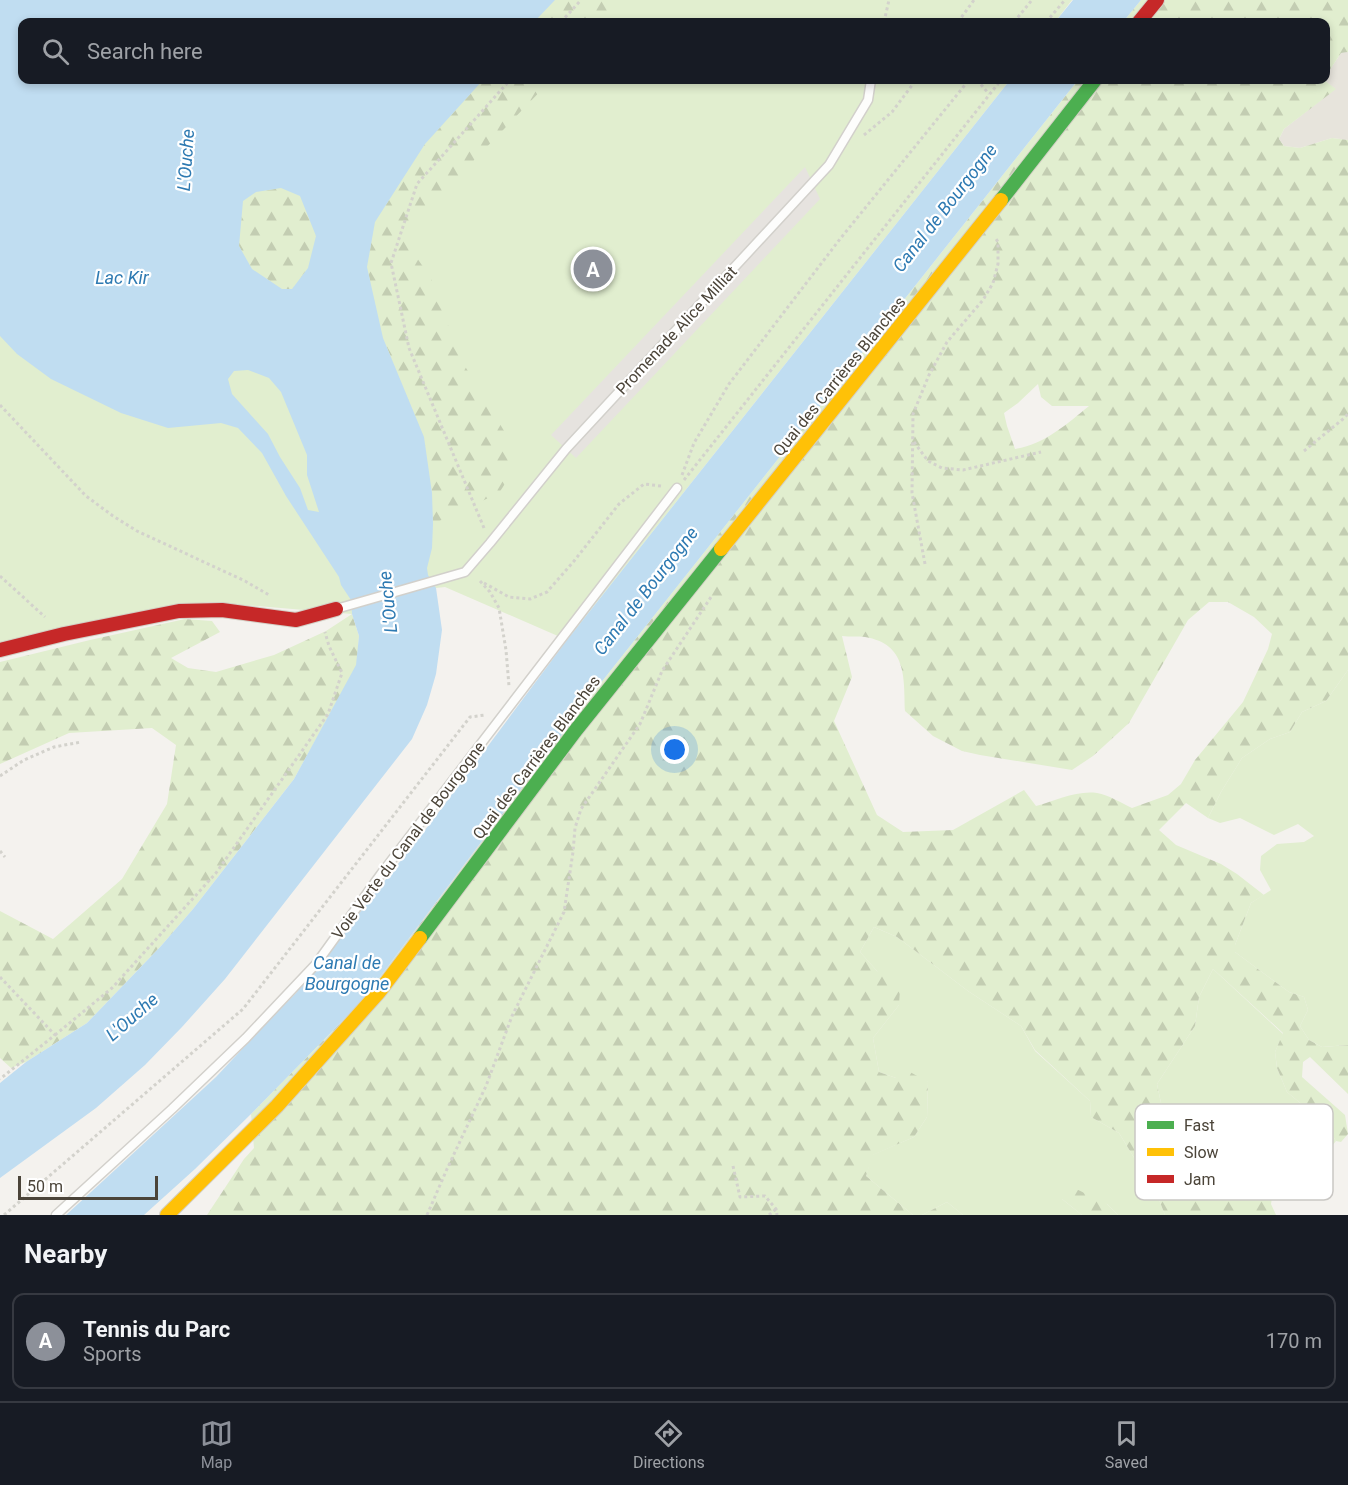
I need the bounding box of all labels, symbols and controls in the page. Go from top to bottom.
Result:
search box [18,18,1330,84]
icon: search [39,35,72,68]
text: Search here [87,39,203,64]
water label: L'Ouche [173,128,198,192]
water label: Canal de Bourgogne [888,139,1001,276]
pin: A [574,246,612,292]
street label: Promenade Alice Milliat [612,262,741,398]
water label: Lac Kir [95,267,150,288]
street label: Quai des Carrières Blanches [769,293,910,460]
water label: Canal de Bourgogne [589,522,702,659]
water label: L'Ouche [374,570,401,634]
street label: Quai des Carrières Blanches [469,672,604,843]
your location [660,735,689,764]
street label: Voie Verte du Canal de Bourgogne [328,738,489,943]
water label: Canal de Bourgogne [305,952,389,994]
water label: L'Ouche [101,988,162,1045]
legend [1135,1104,1333,1200]
text: Fast [1184,1116,1215,1135]
text: Slow [1184,1143,1219,1162]
text: Jam [1184,1170,1216,1189]
scale bar [18,1173,158,1200]
text: 50 m [27,1177,63,1196]
text: Nearby [24,1239,107,1269]
text: Tennis du Parc [83,1317,230,1342]
text: A [39,1329,52,1353]
text: 170 m [1266,1329,1322,1353]
text: Sports [83,1342,142,1366]
tab: Map [200,1417,233,1472]
tab: Directions [633,1417,705,1472]
tab: Saved [1105,1417,1148,1472]

